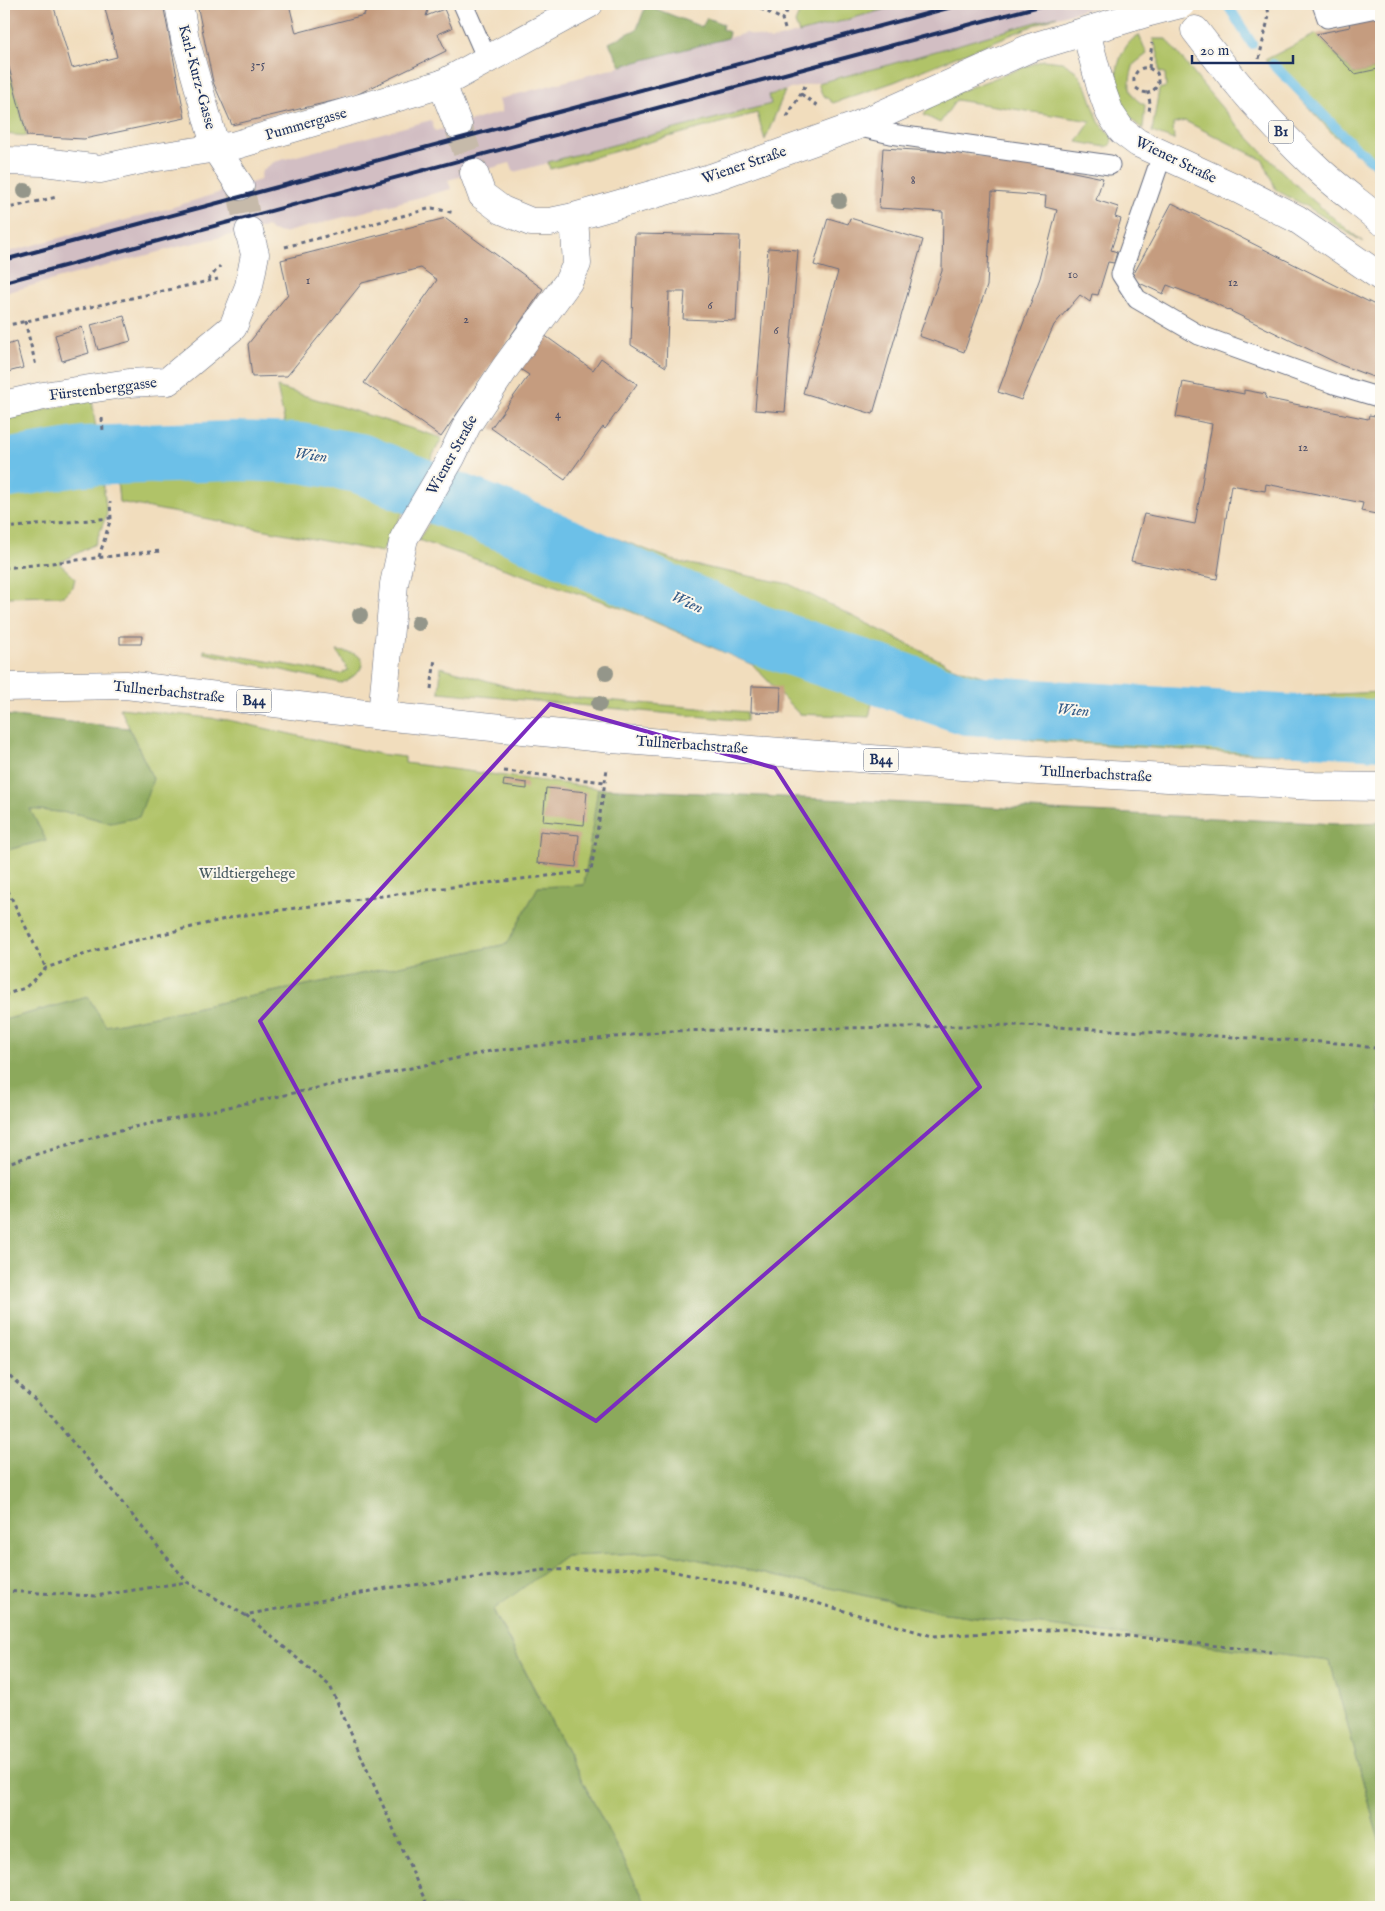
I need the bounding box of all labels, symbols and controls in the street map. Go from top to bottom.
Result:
street label: Karl-Kurz-Gasse [174,23,220,132]
scale bar [1192,32,1294,64]
text: 20 m [1200,41,1230,60]
house number: 3-5 [251,57,266,72]
street label: Pummergasse [263,103,349,145]
road number: B1 [1268,120,1294,144]
street label: Wiener Straße [1132,132,1220,188]
street label: Wiener Straße [699,142,789,188]
house number: 8 [911,173,916,188]
house number: 10 [1068,267,1078,282]
house number: 1 [306,273,310,288]
house number: 12 [1228,275,1238,290]
house number: 6 [707,298,713,313]
house number: 2 [463,312,469,327]
house number: 6 [773,323,779,338]
street label: Fürstenberggasse [48,373,158,405]
house number: 4 [555,407,561,422]
street label: Wiener Straße [422,412,482,498]
house number: 12 [1298,440,1308,455]
water label: Wien [294,444,328,468]
water label: Wien [668,587,706,619]
street label: Tullnerbachstraße [112,677,226,707]
road number: B44 [236,689,272,712]
water label: Wien [1056,700,1090,722]
street label: Tullnerbachstraße [635,732,749,758]
road number: B44 [864,748,898,772]
street label: Tullnerbachstraße [1040,762,1153,786]
park label: Wildtiergehege [199,864,295,883]

